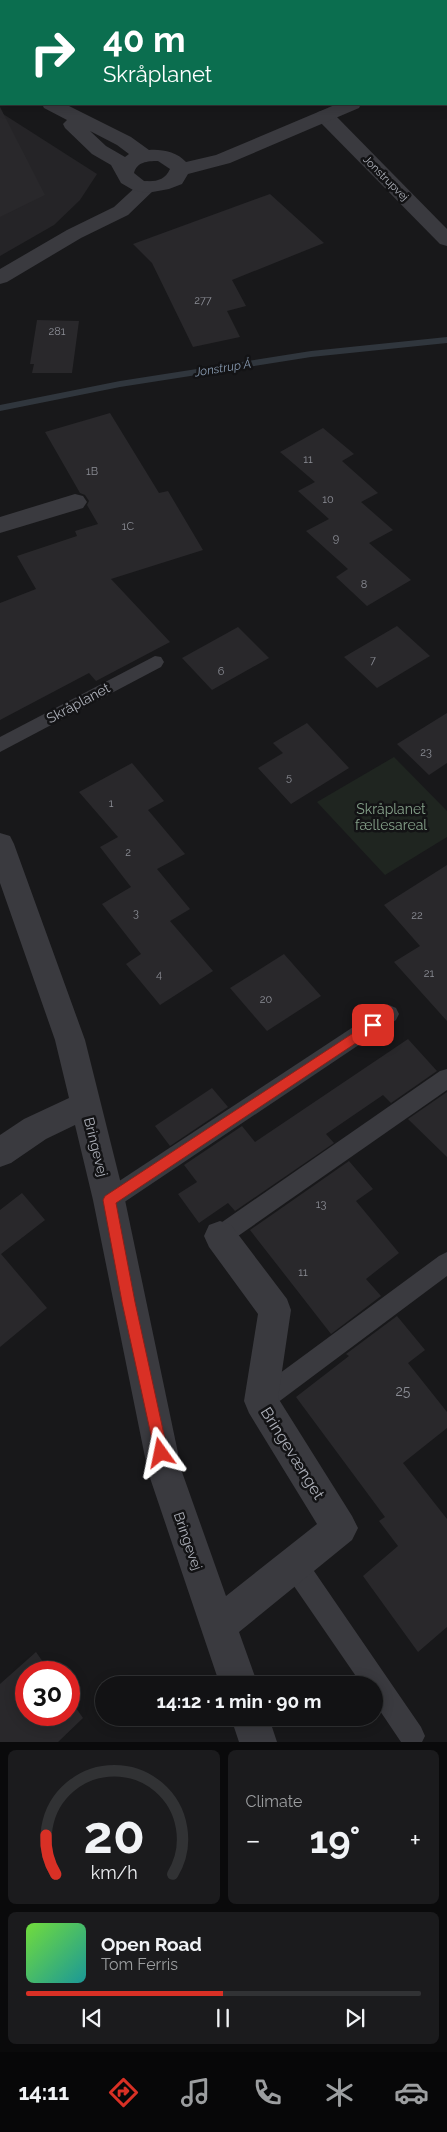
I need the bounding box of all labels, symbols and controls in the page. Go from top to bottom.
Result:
text: 40 m [103,19,185,60]
icon: right [20,20,85,85]
text: Skråplanet [103,61,212,87]
street label: Jonstrupvej [360,153,411,204]
house number: 277 [194,294,212,307]
house number: 281 [49,325,66,338]
water label: Jonstrup Å [193,357,252,380]
house number: 11 [303,453,313,466]
house number: 1B [86,465,98,478]
house number: 10 [322,493,334,506]
house number: 1C [122,520,135,533]
house number: 9 [333,532,339,545]
house number: 8 [361,578,367,591]
house number: 7 [370,654,376,667]
house number: 6 [218,665,225,678]
street label: Skråplanet [44,679,113,726]
house number: 23 [420,746,432,759]
house number: 5 [286,771,292,784]
house number: 1 [109,797,114,810]
park label: Skråplanet fællesareal [355,801,427,833]
house number: 2 [125,846,131,859]
house number: 3 [133,907,139,920]
house number: 22 [411,909,423,922]
house number: 21 [424,967,435,980]
house number: 4 [156,968,162,981]
house number: 20 [260,993,272,1006]
pin [352,1004,394,1046]
icon: arrive [359,1011,387,1039]
street label: Bringevej [81,1116,111,1178]
house number: 13 [316,1198,326,1211]
house number: 11 [298,1266,308,1279]
house number: 25 [396,1383,411,1399]
street label: Bringevænget [257,1404,329,1503]
position arrow [134,1426,186,1478]
street label: Bringevej [171,1510,205,1572]
speed limit sign: 30 [15,1661,80,1726]
text: 14:12 · 1 min · 90 m [157,1690,321,1712]
text: Climate [246,1792,302,1811]
text: 20 [83,1804,144,1865]
text: 19° [310,1817,360,1862]
text: − [246,1824,261,1857]
text: + [409,1824,421,1857]
text: km/h [90,1862,137,1883]
text: Open Road [101,1933,202,1955]
text: Tom Ferris [101,1955,178,1974]
icon: previous [78,2004,106,2032]
icon: pause [209,2004,237,2032]
icon: next [341,2004,369,2032]
icon: directions [106,2075,141,2110]
icon: music [178,2075,213,2110]
icon: phone [250,2075,285,2110]
icon: climate [322,2075,357,2110]
icon: car [394,2075,429,2110]
text: 14:11 [18,2079,69,2105]

